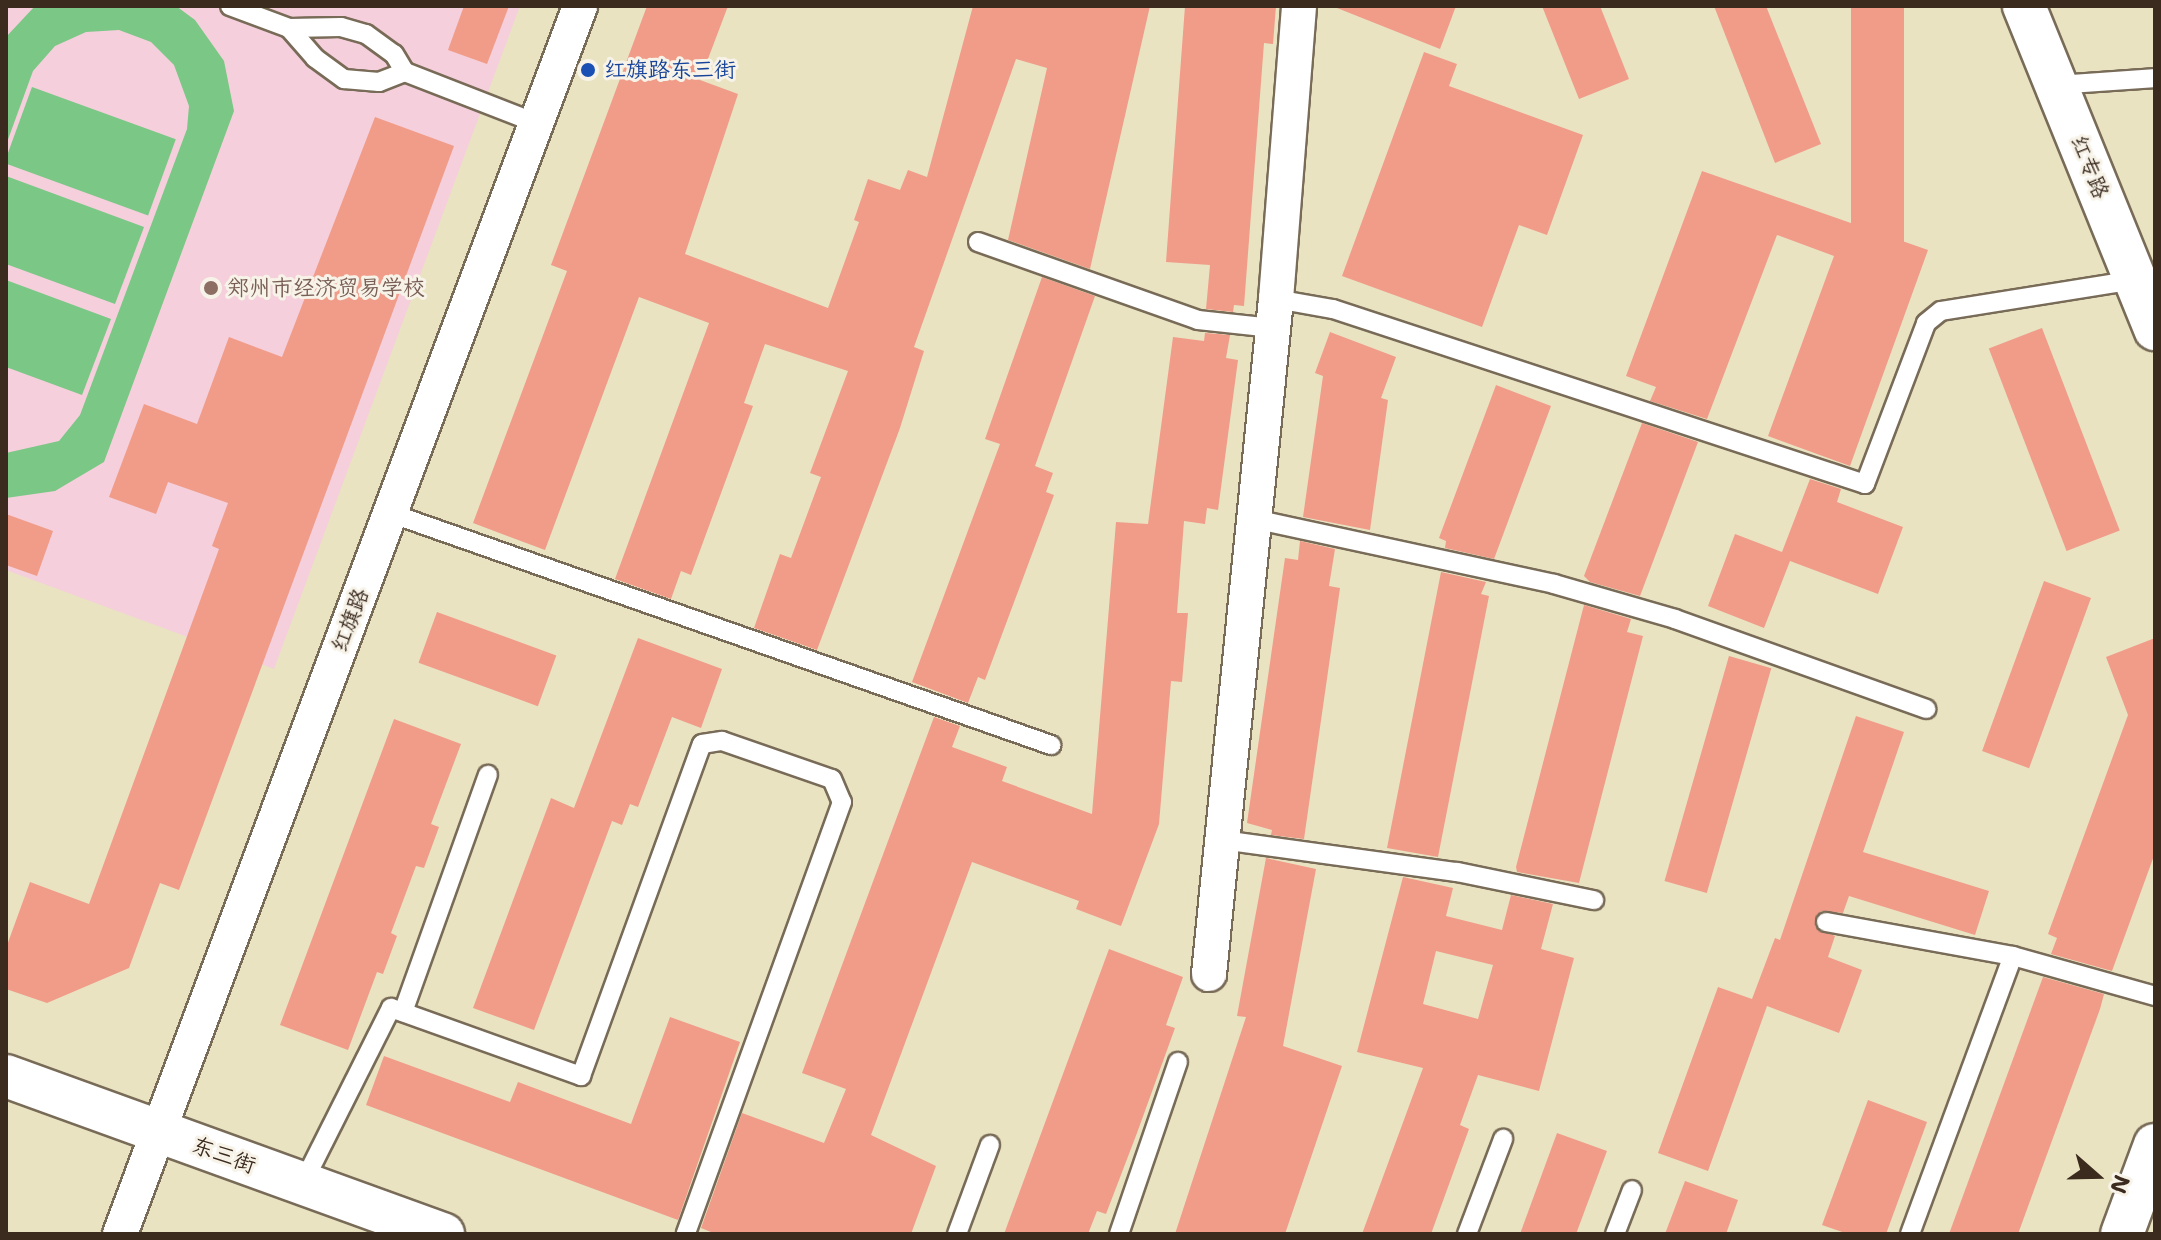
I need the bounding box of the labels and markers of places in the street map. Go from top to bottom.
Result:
place label: 红旗路东三街 [604,57,736,83]
marker: 红旗路东三街 [579,61,597,79]
place label: 郑州市经济贸易学校 [227,275,425,301]
marker: 郑州市经济贸易学校 [202,279,220,297]

